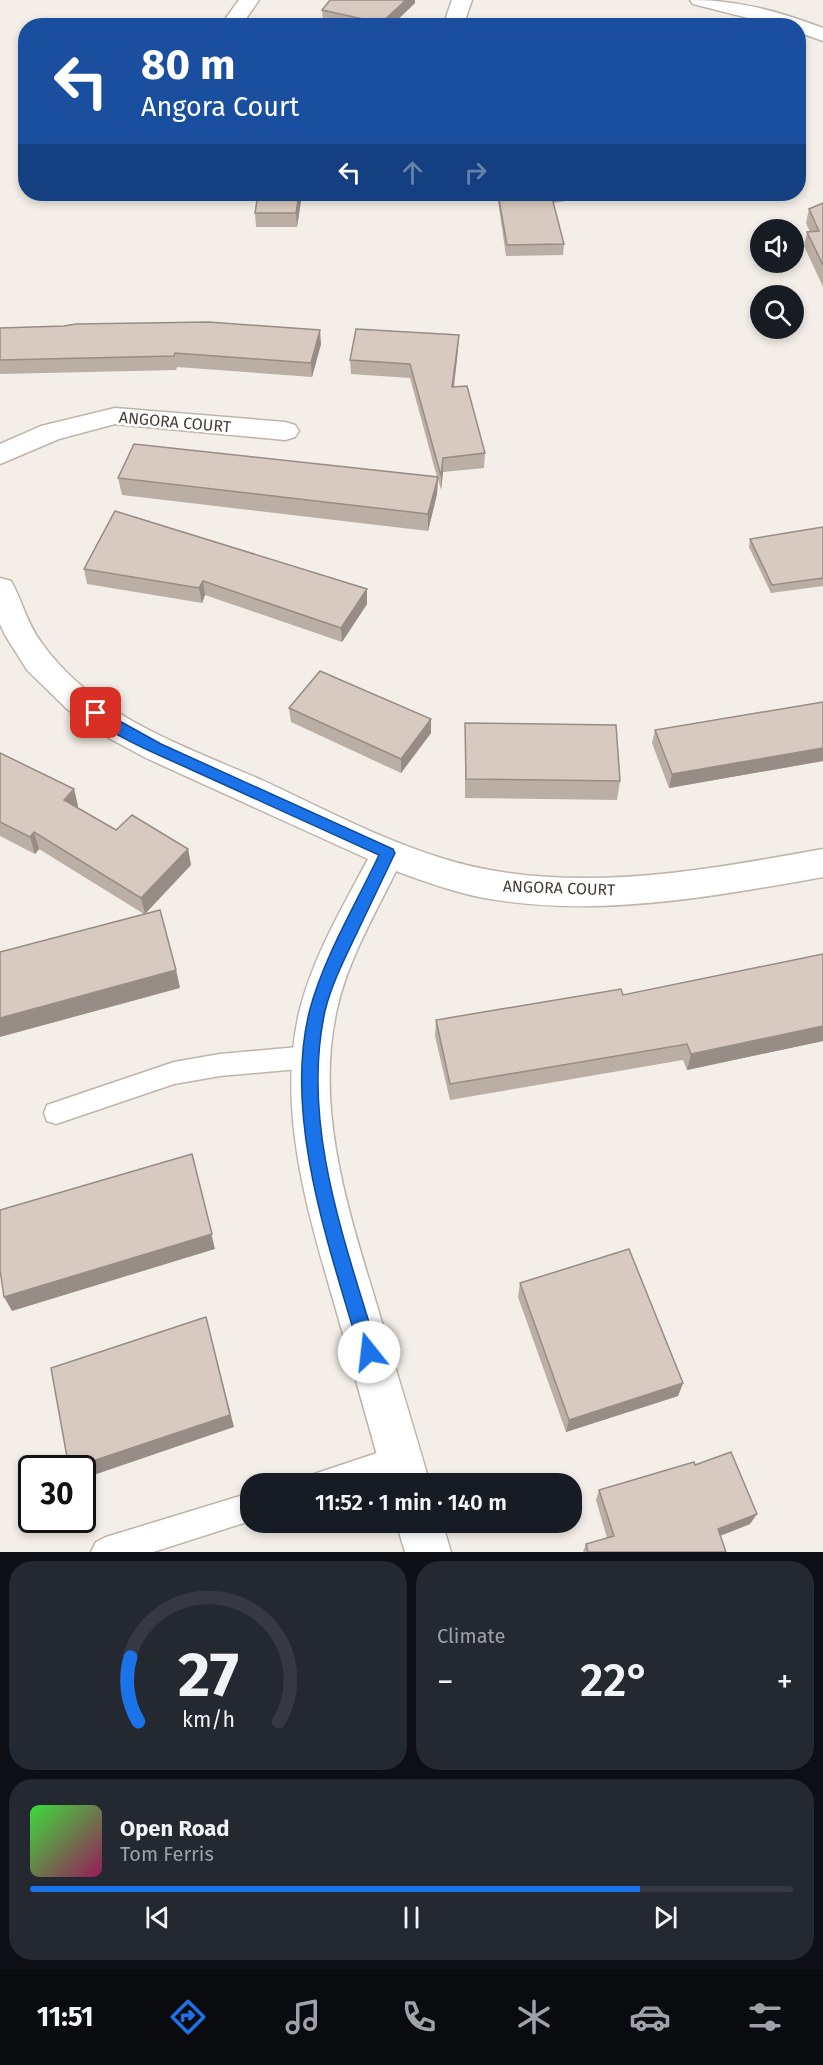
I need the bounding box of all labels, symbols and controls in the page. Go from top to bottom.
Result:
text: 80 m [141,40,235,90]
icon: left [42,42,120,120]
text: Angora Court [141,91,299,123]
icon: left [333,156,366,189]
icon: ahead [396,156,429,189]
icon: right [459,156,492,189]
map controls [750,219,804,339]
button: sound [750,219,804,273]
button: search [750,285,804,339]
street label: ANGORA COURT [118,408,232,436]
pin [70,687,121,738]
icon: arrive [79,696,112,729]
street label: ANGORA COURT [503,877,616,899]
position arrow [337,1320,401,1384]
speed limit sign: 30 [18,1455,96,1533]
text: 11:52 · 1 min · 140 m [315,1489,507,1516]
text: Climate [437,1624,505,1648]
text: 27 [178,1638,238,1713]
text: 22° [580,1654,650,1708]
text: − [437,1662,454,1702]
text: + [777,1662,793,1702]
text: km/h [181,1708,235,1734]
text: Open Road [120,1815,230,1842]
text: Tom Ferris [120,1842,214,1866]
icon: previous [141,1901,174,1934]
icon: pause [395,1901,428,1934]
icon: next [649,1901,682,1934]
icon: directions [167,1996,209,2038]
icon: music [282,1996,324,2038]
icon: phone [398,1996,440,2038]
icon: climate [513,1996,555,2038]
icon: car [629,1996,671,2038]
icon: filters [744,1996,786,2038]
text: 11:51 [37,2001,93,2033]

